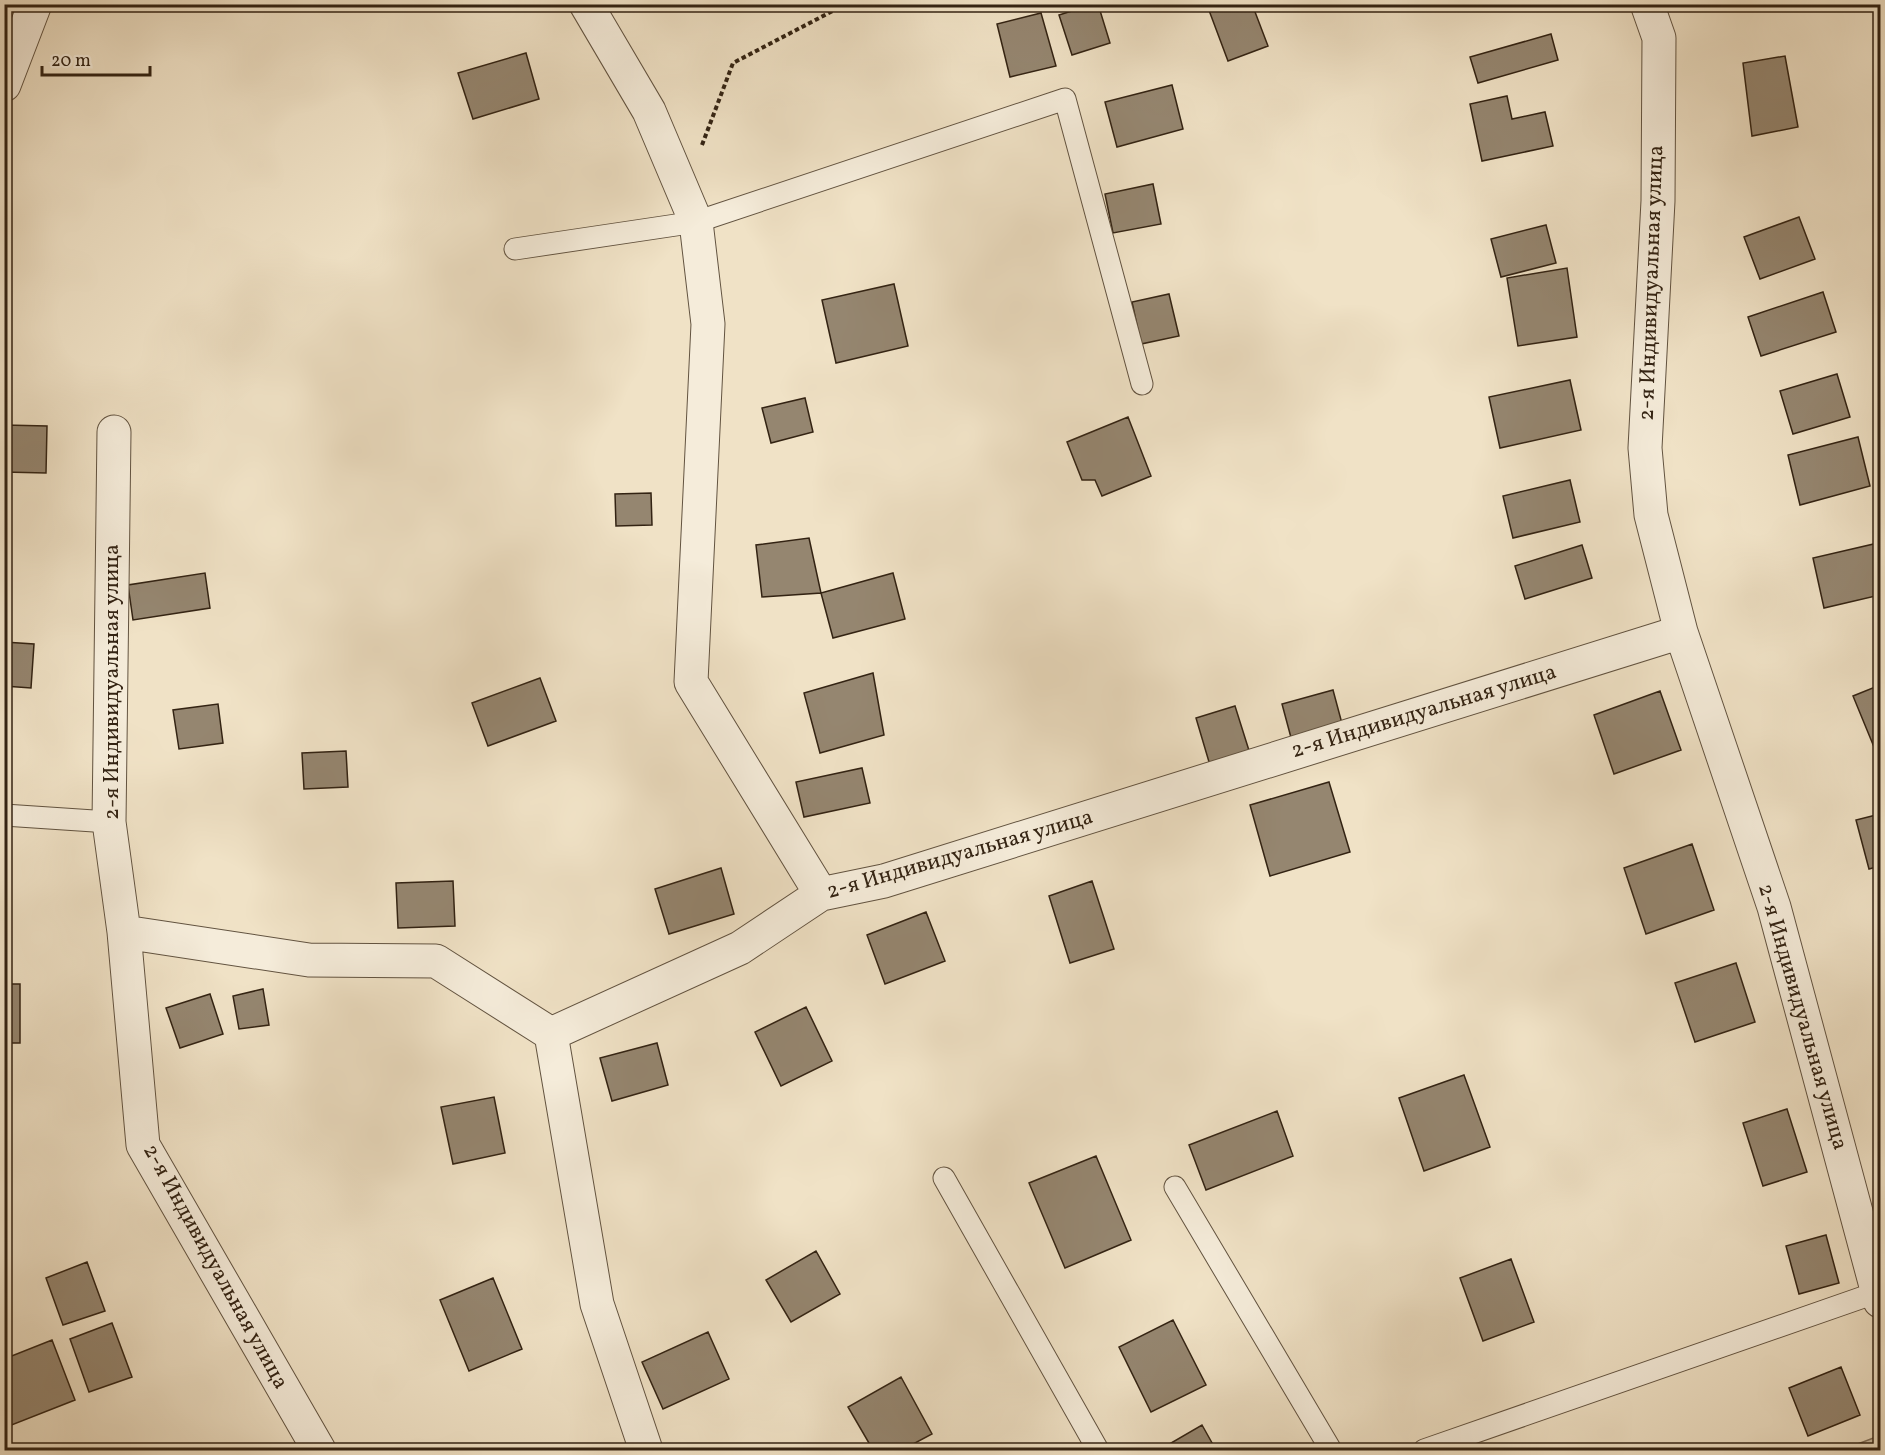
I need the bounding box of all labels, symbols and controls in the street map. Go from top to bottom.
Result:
scale bar [42,39,150,77]
text: 20 m [51,49,91,74]
street label: 2-я Индивидуальная улица [1632,145,1672,421]
street label: 2-я Индивидуальная улица [97,544,128,820]
street label: 2-я Индивидуальная улица [1288,657,1560,767]
street label: 2-я Индивидуальная улица [823,802,1097,908]
street label: 2-я Индивидуальная улица [1749,880,1855,1154]
street label: 2-я Индивидуальная улица [135,1139,295,1395]

